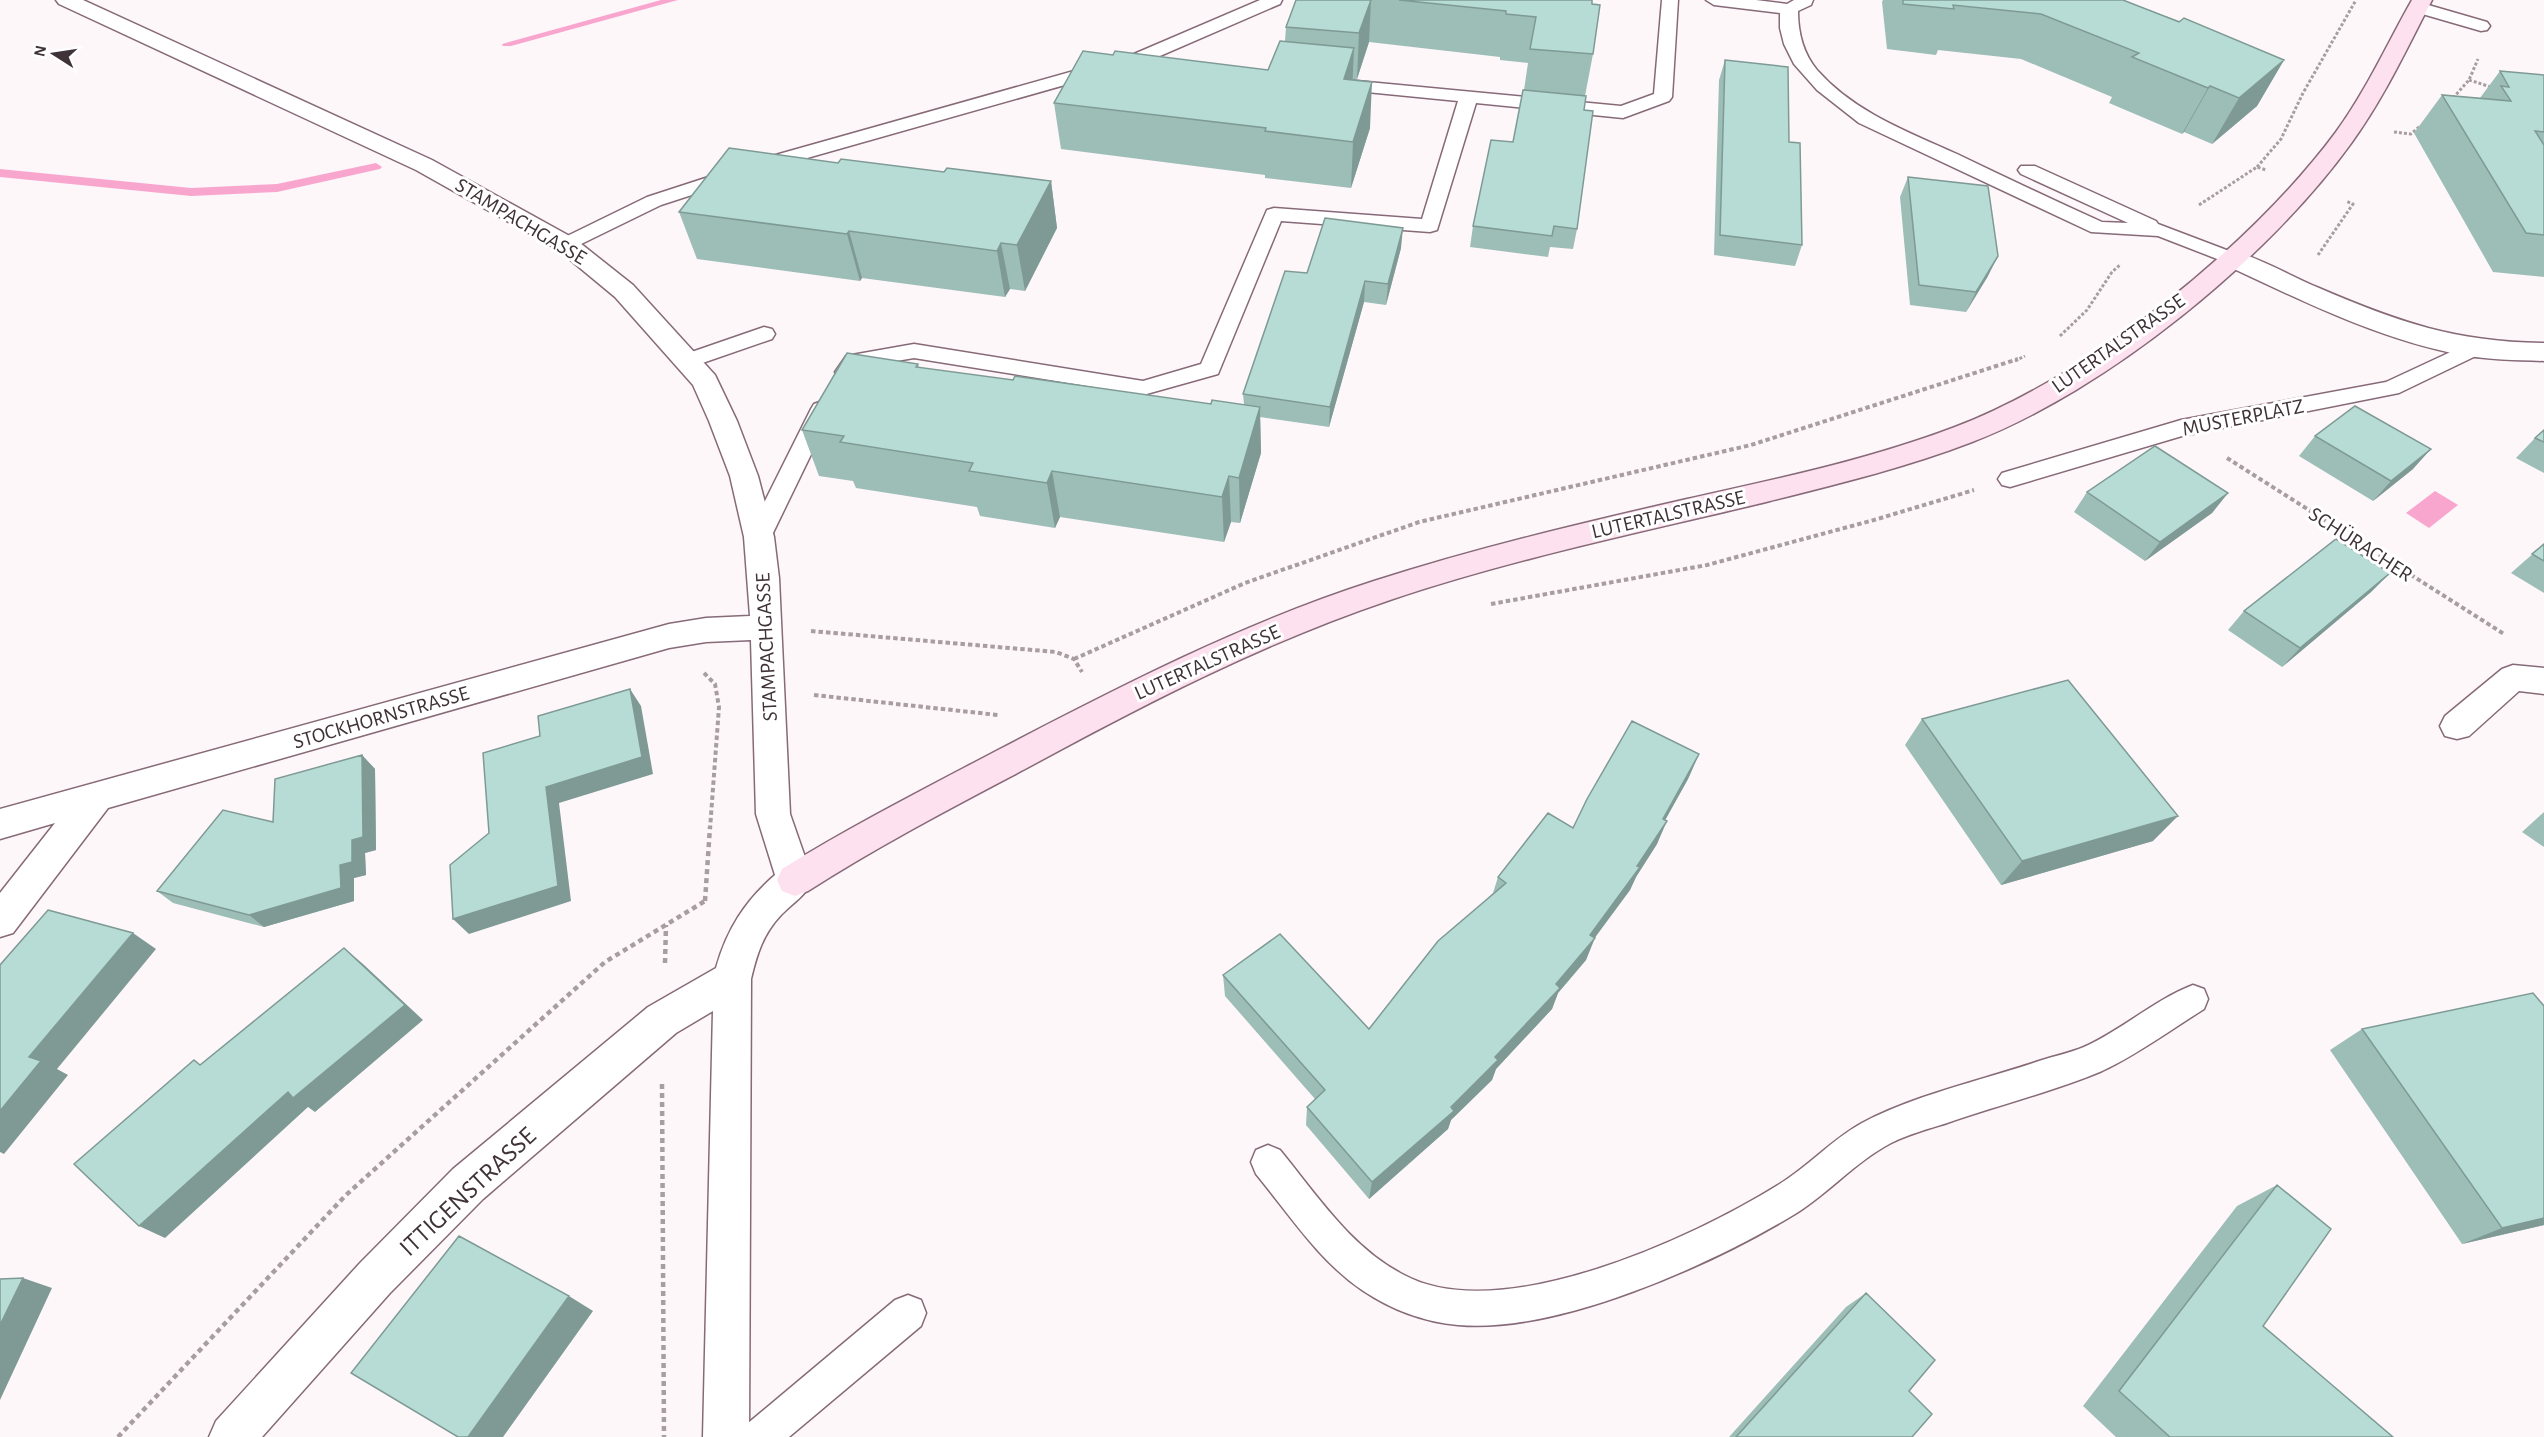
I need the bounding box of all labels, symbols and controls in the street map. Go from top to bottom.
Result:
north arrow [24,24,84,84]
text: N [31,44,49,58]
street label: STAMPACHGASSE [452,174,590,269]
street label: LUTERTALSTRASSE [2048,290,2189,397]
street label: MUSTERPLATZ [2181,395,2306,440]
street label: LUTERTALSTRASSE [1589,487,1747,542]
street label: SCHÜRACHER [2305,502,2417,586]
street label: STAMPACHGASSE [752,572,781,722]
street label: LUTERTALSTRASSE [1131,621,1283,704]
street label: STOCKHORNSTRASSE [291,682,471,753]
street label: ITTIGENSTRASSE [395,1122,541,1261]

